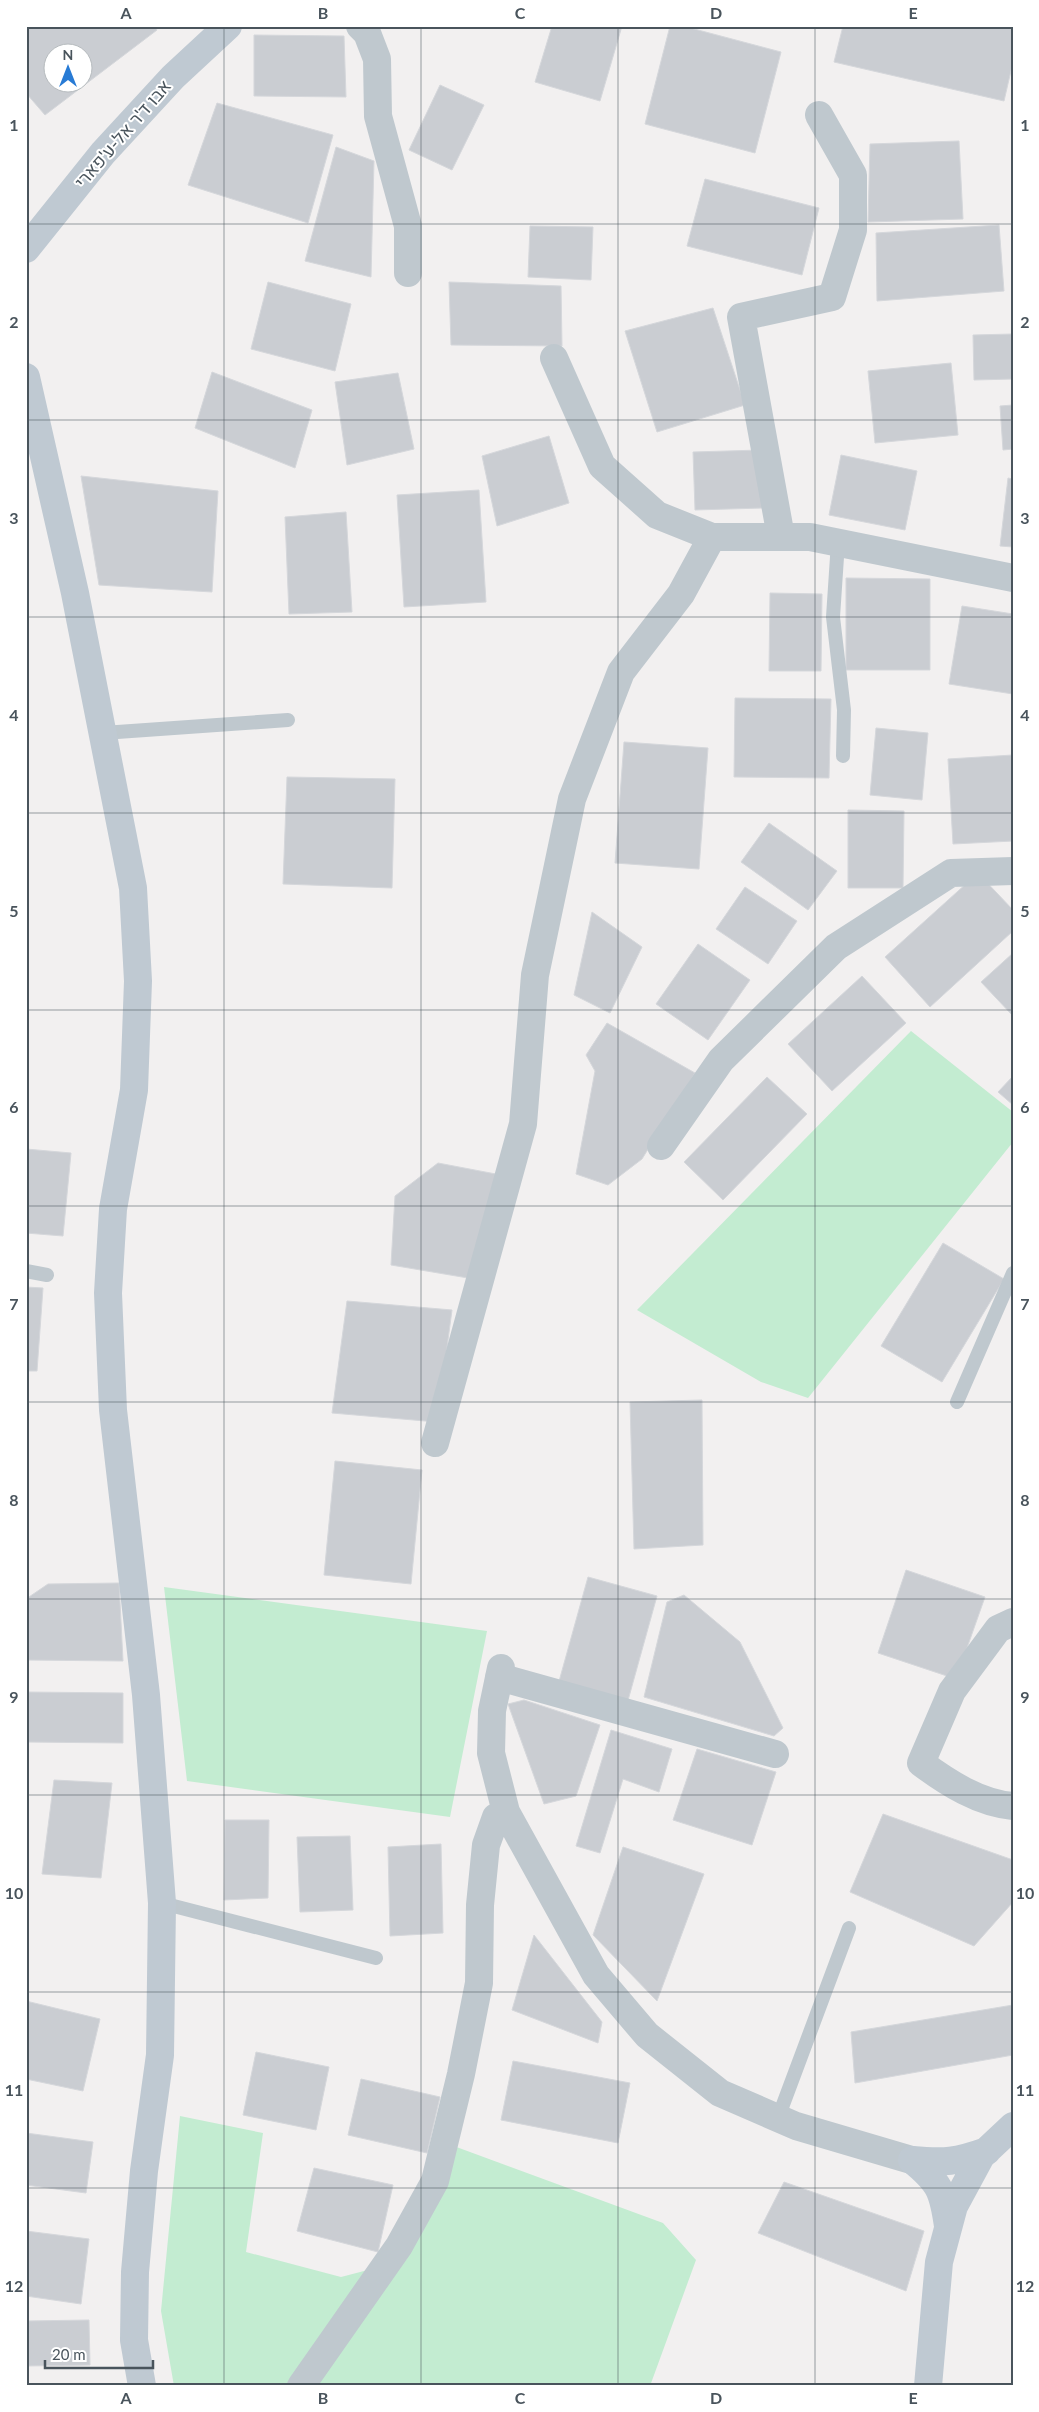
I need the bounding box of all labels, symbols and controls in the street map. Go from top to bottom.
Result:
text: A [119,3,132,22]
text: B [318,3,328,22]
text: C [515,3,526,22]
text: D [710,3,722,22]
text: E [908,3,918,22]
north arrow [42,42,92,92]
text: N [63,46,73,63]
street label: אבו ד'ר אל-ע'פארי [69,75,175,192]
text: 1 [9,115,19,134]
text: 1 [1020,115,1030,134]
text: 2 [9,312,19,331]
text: 2 [1020,312,1030,331]
text: 3 [9,508,19,527]
text: 3 [1020,508,1030,527]
text: 4 [9,705,19,724]
text: 4 [1020,705,1030,724]
text: 5 [9,901,19,920]
text: 5 [1020,901,1030,920]
text: 6 [9,1097,19,1116]
text: 6 [1020,1097,1030,1116]
text: 7 [9,1294,19,1313]
text: 7 [1020,1294,1030,1313]
text: 8 [9,1490,19,1509]
text: 8 [1020,1490,1030,1509]
text: 9 [9,1687,19,1706]
text: 9 [1020,1687,1030,1706]
text: 10 [5,1883,23,1902]
text: 10 [1016,1883,1034,1902]
text: 11 [5,2080,23,2099]
text: 11 [1016,2080,1034,2099]
text: 12 [5,2276,23,2295]
text: 12 [1016,2276,1034,2295]
scale bar [45,2337,152,2369]
text: 20 m [52,2345,86,2363]
text: A [119,2388,132,2407]
text: B [318,2388,328,2407]
text: C [515,2388,526,2407]
text: D [710,2388,722,2407]
text: E [908,2388,918,2407]

